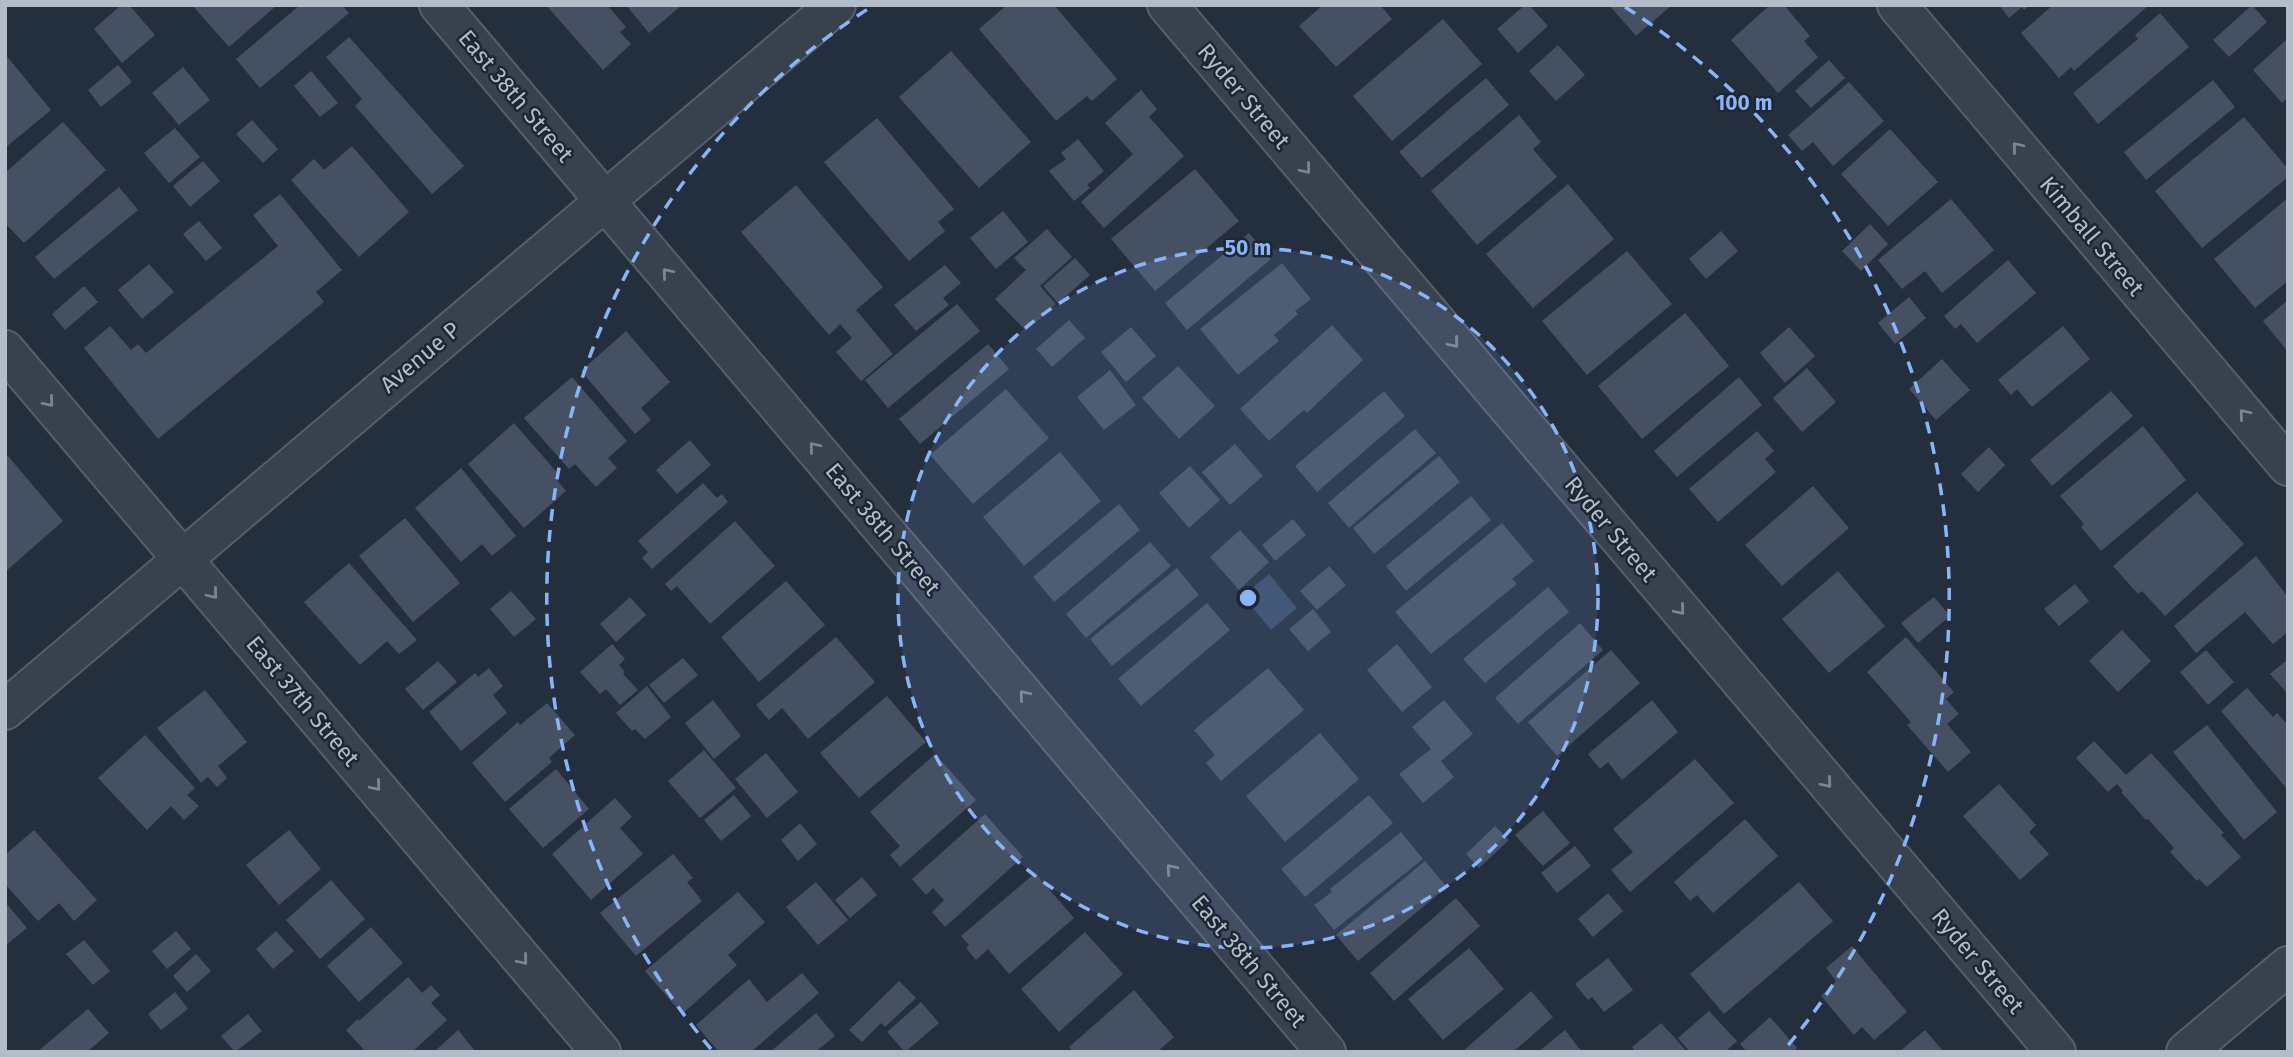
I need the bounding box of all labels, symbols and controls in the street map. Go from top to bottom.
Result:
street label: East 38th Street [453,24,580,168]
street label: Ryder Street [1192,38,1297,155]
text: 100 m [1715,90,1773,116]
one-way arrow [2013,143,2025,156]
one-way arrow [1298,161,1310,174]
street label: Kimball Street [2034,171,2151,302]
text: 50 m [1225,235,1271,261]
one-way arrow [663,269,675,282]
street label: Avenue P [374,315,466,399]
one-way arrow [1445,335,1458,347]
one-way arrow [41,395,54,407]
one-way arrow [2240,410,2252,423]
one-way arrow [810,442,822,455]
street label: East 38th Street [820,457,947,601]
street label: Ryder Street [1559,471,1664,588]
one-way arrow [205,586,217,599]
centre of rings [1236,586,1260,610]
one-way arrow [1672,601,1684,614]
street label: East 37th Street [240,630,366,772]
one-way arrow [1020,691,1032,704]
one-way arrow [1819,775,1831,788]
one-way arrow [368,778,380,791]
one-way arrow [1167,864,1179,877]
street label: East 38th Street [1186,889,1313,1033]
street label: Ryder Street [1926,903,2031,1020]
one-way arrow [515,952,527,965]

